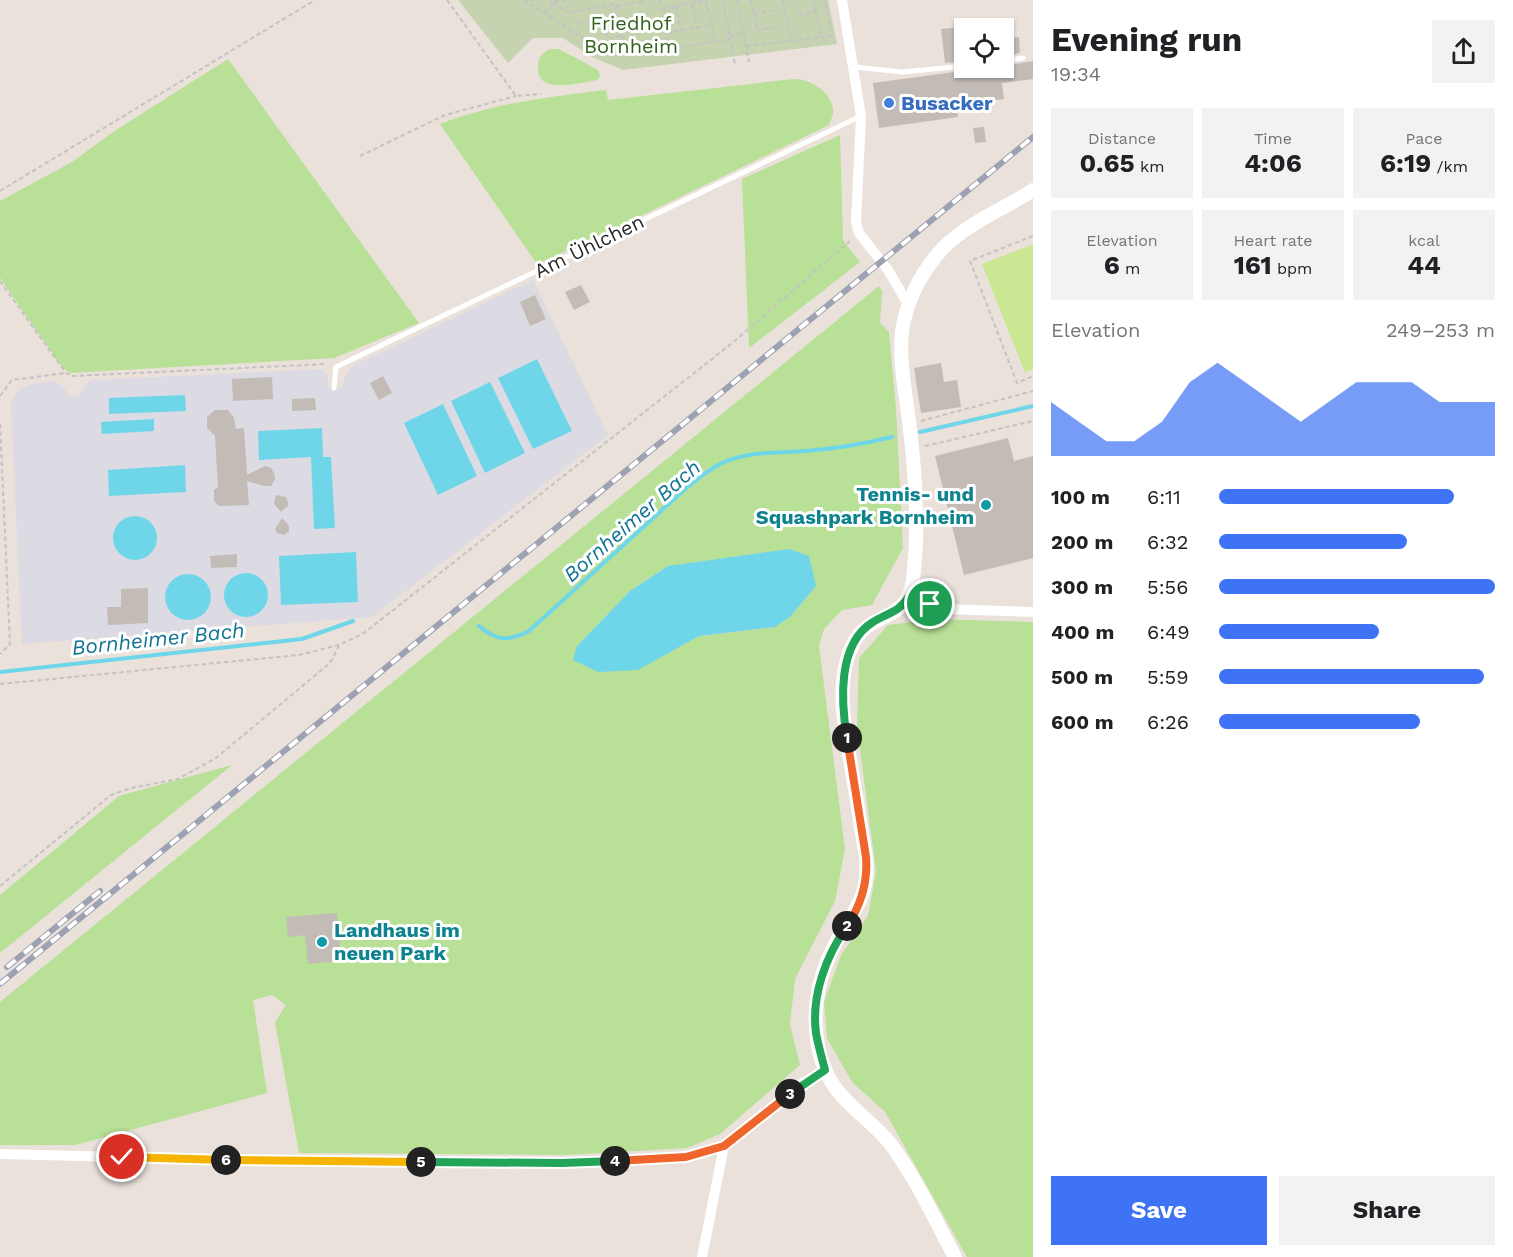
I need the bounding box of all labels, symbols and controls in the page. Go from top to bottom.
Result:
park label: Friedhof Bornheim [584,11,678,58]
map controls [954,18,1014,78]
button: locate [954,18,1014,78]
text: Evening run [1051,20,1242,59]
button: share [1432,20,1495,83]
text: 19:34 [1051,62,1101,86]
place label: Busacker [901,91,993,115]
marker: Busacker [882,96,896,110]
text: Distance [1088,129,1156,148]
text: Time [1254,129,1292,148]
text: Pace [1405,129,1443,148]
text: 0.65 [1080,148,1135,178]
text: 4:06 [1244,148,1302,178]
text: 6:19 [1380,148,1431,178]
text: km [1135,157,1164,176]
text: /km [1431,157,1468,176]
street label: Am Ühlchen [530,209,648,283]
text: Elevation [1086,231,1158,250]
text: Heart rate [1233,231,1313,250]
text: kcal [1408,231,1440,250]
text: 6 [1104,250,1120,280]
text: 161 [1234,250,1272,280]
text: 44 [1407,250,1441,280]
text: m [1120,259,1140,278]
text: bpm [1272,259,1312,278]
text: Elevation [1051,318,1140,342]
text: 249–253 m [1386,318,1495,342]
water label: Bornheimer Bach [558,454,705,587]
place label: Tennis- und Squashpark Bornheim [756,482,974,529]
text: 100 m [1051,485,1110,509]
text: 6:11 [1147,485,1181,509]
marker: Tennis- und Squashpark Bornheim [979,498,993,512]
text: 200 m [1051,530,1113,554]
text: 6:32 [1147,530,1188,554]
text: 300 m [1051,575,1113,599]
text: 5:56 [1147,575,1188,599]
pin [904,578,955,629]
icon: arrive [913,587,946,620]
water label: Bornheimer Bach [70,617,245,660]
text: 400 m [1051,620,1114,644]
text: 6:49 [1147,620,1190,644]
text: 500 m [1051,665,1113,689]
text: 5:59 [1147,665,1189,689]
text: 600 m [1051,710,1114,734]
text: 6:26 [1147,710,1189,734]
pin: 1 [832,723,862,753]
text: 1 [844,728,850,747]
pin: 2 [832,911,862,941]
text: 2 [842,916,852,935]
place label: Landhaus im neuen Park [334,918,460,965]
marker: Landhaus im neuen Park [315,935,329,949]
pin: 3 [775,1079,805,1109]
text: 3 [785,1084,795,1103]
pin [96,1131,147,1182]
icon: check [105,1140,138,1173]
pin: 6 [211,1145,241,1175]
pin: 4 [600,1146,630,1176]
pin: 5 [406,1147,436,1177]
text: 6 [221,1150,231,1169]
text: 4 [610,1151,620,1170]
text: 5 [416,1152,426,1171]
button: Save [1051,1176,1267,1245]
button: Share [1279,1176,1495,1245]

